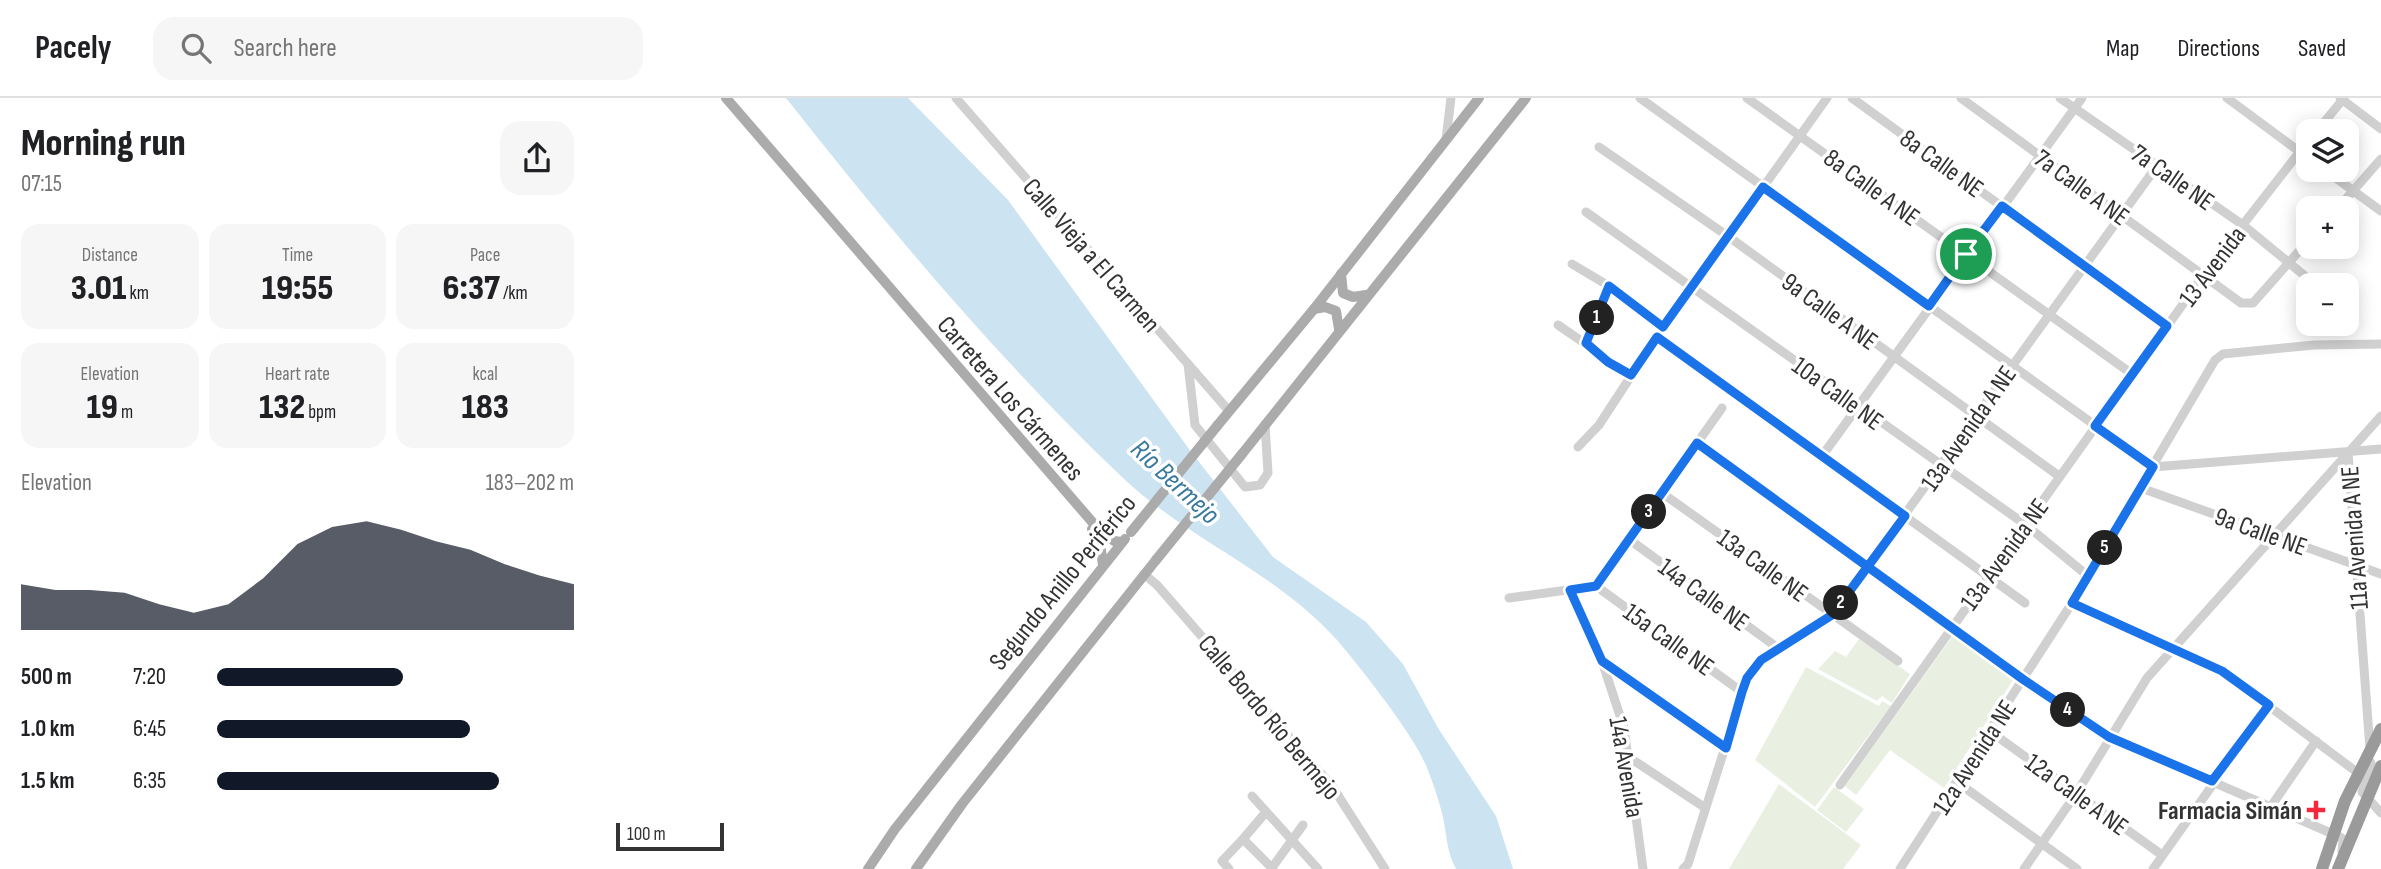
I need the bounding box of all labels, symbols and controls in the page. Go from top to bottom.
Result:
search box [153,17,643,80]
text: Pacely [35,28,111,68]
icon: search [177,29,215,67]
text: Search here [233,33,337,64]
text: Map [2106,34,2139,63]
text: Directions [2177,34,2260,63]
text: Saved [2298,34,2346,63]
map controls [2296,119,2359,336]
button: layers [2296,119,2359,182]
text: Morning run [21,121,186,166]
button: share [500,121,574,195]
street label: 8a Calle NE [1893,123,1989,205]
street label: 7a Calle NE [2125,138,2220,218]
street label: 8a Calle A NE [1817,143,1925,233]
street label: 7a Calle A NE [2028,143,2135,233]
text: 07:15 [21,170,62,198]
street label: Calle Vieja a El Carmen [1016,173,1166,339]
button: + [2296,196,2359,259]
street label: 13 Avenida [2173,221,2253,313]
pin [1936,224,1996,284]
icon: arrive [1947,235,1985,273]
text: Distance [82,244,138,267]
text: Time [282,244,313,267]
text: Pace [470,244,500,267]
text: 3.01 [71,267,126,310]
text: 19:55 [262,267,333,310]
text: 6:37 [443,267,500,310]
street label: 9a Calle A NE [1775,267,1883,357]
button: − [2296,273,2359,336]
text: km [126,282,149,305]
text: /km [500,282,528,305]
pin: 1 [1579,300,1615,336]
text: 1 [1593,306,1600,329]
street label: Carretera Los Cármenes [930,310,1090,488]
street label: 10a Calle NE [1785,351,1889,438]
street label: 13a Avenida A NE [1915,360,2024,497]
text: Elevation [81,363,139,386]
text: Heart rate [265,363,330,386]
text: kcal [473,363,498,386]
text: 19 [86,386,118,429]
text: 132 [259,386,305,429]
text: 183 [461,386,509,429]
text: m [118,401,133,424]
text: bpm [305,401,336,424]
water label: Río Bermejo [1124,433,1227,532]
street label: 11a Avenida A NE [2335,465,2376,611]
text: Elevation [21,469,92,497]
text: 183–202 m [486,469,574,497]
street label: Segundo Anillo Periférico [983,489,1143,677]
street label: 13a Avenida NE [1954,493,2056,617]
pin: 3 [1631,494,1667,530]
text: 3 [1644,500,1653,523]
street label: 9a Calle NE [2210,501,2311,563]
street label: 13a Calle NE [1711,523,1814,609]
pin: 5 [2087,531,2123,566]
text: 5 [2100,536,2109,559]
street label: 14a Calle NE [1652,552,1755,638]
pin: 2 [1823,586,1859,620]
text: 2 [1836,591,1845,614]
street label: 15a Calle NE [1617,597,1719,683]
street label: Calle Bordo Río Bermejo [1191,629,1347,807]
text: 500 m [21,663,72,691]
text: 7:20 [133,663,166,691]
pin: 4 [2051,692,2085,728]
street label: 12a Avenida NE [1927,695,2024,821]
text: 4 [2063,698,2072,721]
street label: 14a Avenida [1601,714,1650,820]
text: 1.0 km [21,715,75,743]
text: 6:45 [133,715,166,743]
street label: 12a Calle A NE [2018,747,2134,843]
text: 1.5 km [21,767,74,795]
text: 6:35 [133,767,166,795]
place label: Farmacia Simán [2158,796,2302,827]
marker: Farmacia Simán [2308,802,2324,818]
scale bar [616,820,725,852]
text: 100 m [627,823,666,846]

